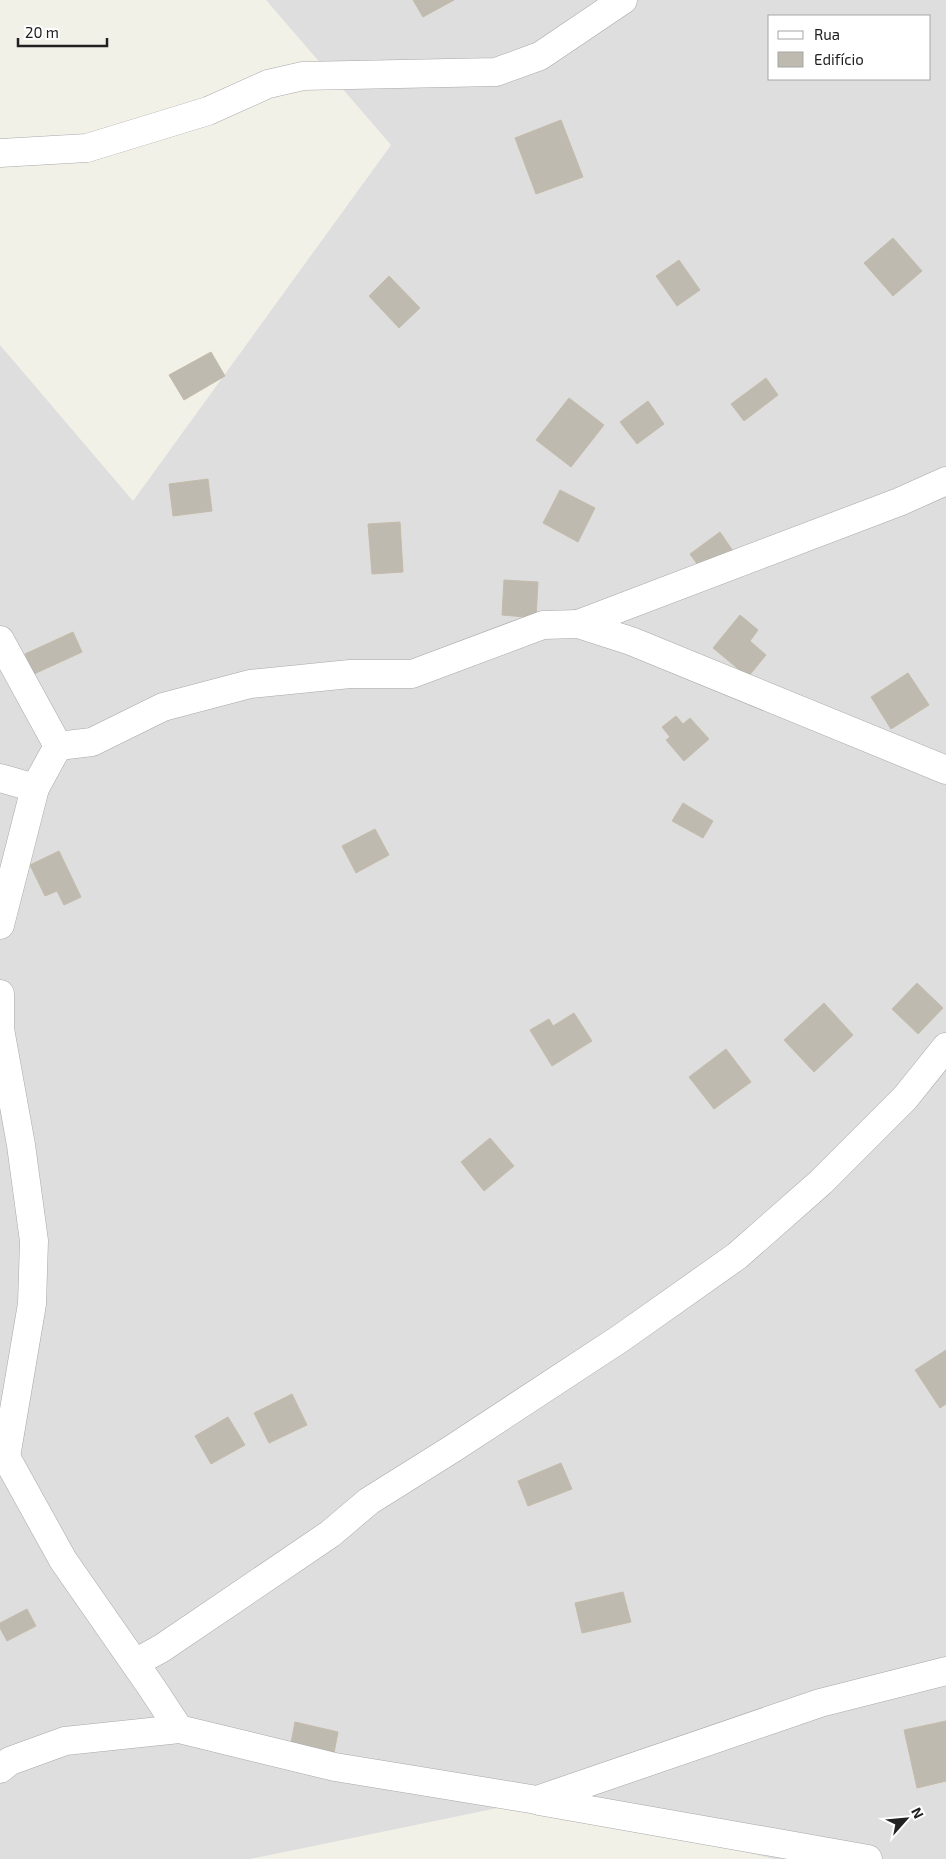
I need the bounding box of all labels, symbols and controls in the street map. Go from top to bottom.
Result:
scale bar [18,15,106,47]
legend [768,15,931,80]
text: 20 m [25,23,59,41]
text: Rua [814,25,840,43]
text: Edifício [814,50,864,68]
north arrow [881,1794,931,1844]
text: N [908,1805,928,1821]

